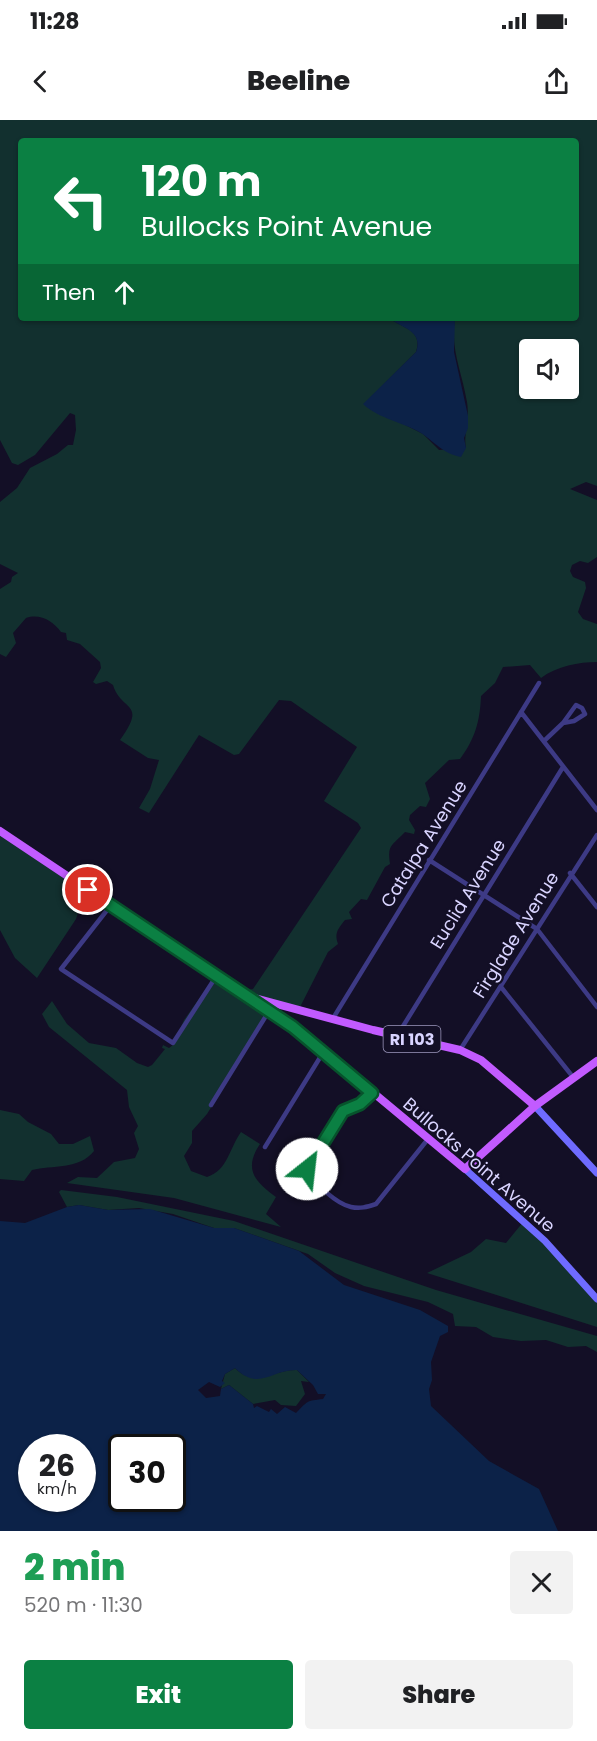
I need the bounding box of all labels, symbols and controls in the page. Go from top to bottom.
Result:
text: 11:28 [30,6,80,37]
text: Beeline [247,62,350,99]
icon: back [24,65,57,98]
icon: share [540,65,573,98]
text: 120 m [141,152,262,211]
icon: left [42,162,120,240]
text: Bullocks Point Avenue [141,208,432,245]
icon: ahead [108,276,141,309]
text: Then [42,277,96,308]
map controls [519,339,579,399]
button: sound [519,339,579,399]
street label: Catalpa Avenue [374,775,473,912]
street label: Euclid Avenue [424,834,511,953]
pin [62,864,113,915]
street label: Firglade Avenue [467,867,565,1003]
icon: arrive [71,873,104,906]
road number: RI 103 [384,1026,440,1052]
street label: Bullocks Point Avenue [398,1091,561,1238]
position arrow [275,1137,339,1201]
speed limit sign: 30 [108,1434,186,1512]
text: 26 [39,1444,75,1487]
text: km/h [37,1478,77,1499]
text: 2 min [24,1542,126,1593]
button: close [510,1551,573,1614]
text: 520 m · 11:30 [24,1591,143,1619]
button: Exit [24,1660,293,1729]
button: Share [305,1660,573,1729]

